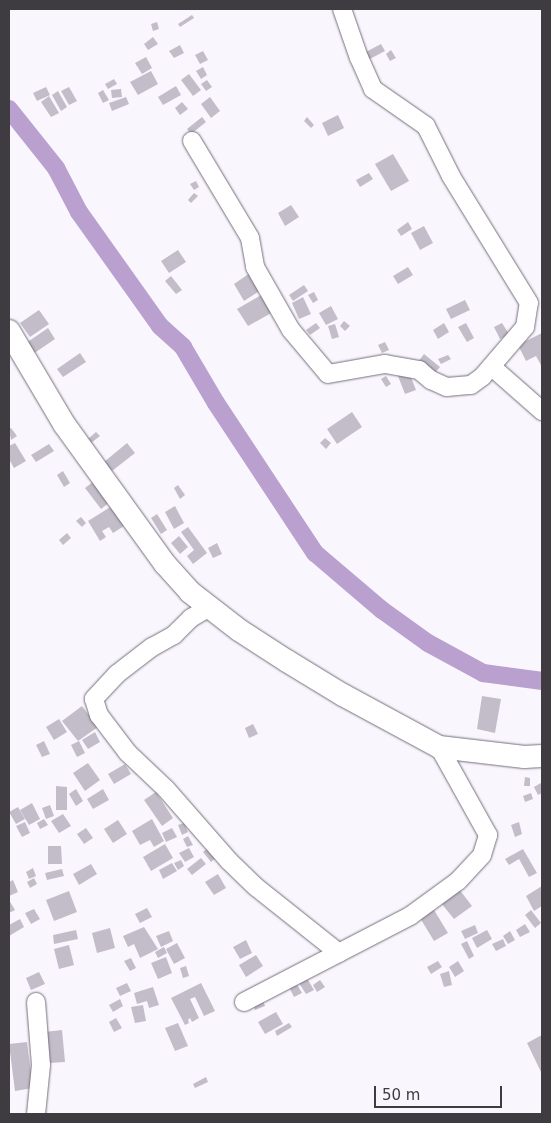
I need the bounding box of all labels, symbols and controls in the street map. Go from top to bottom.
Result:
scale bar [376,1076,504,1108]
text: 50 m [382,1086,420,1104]

